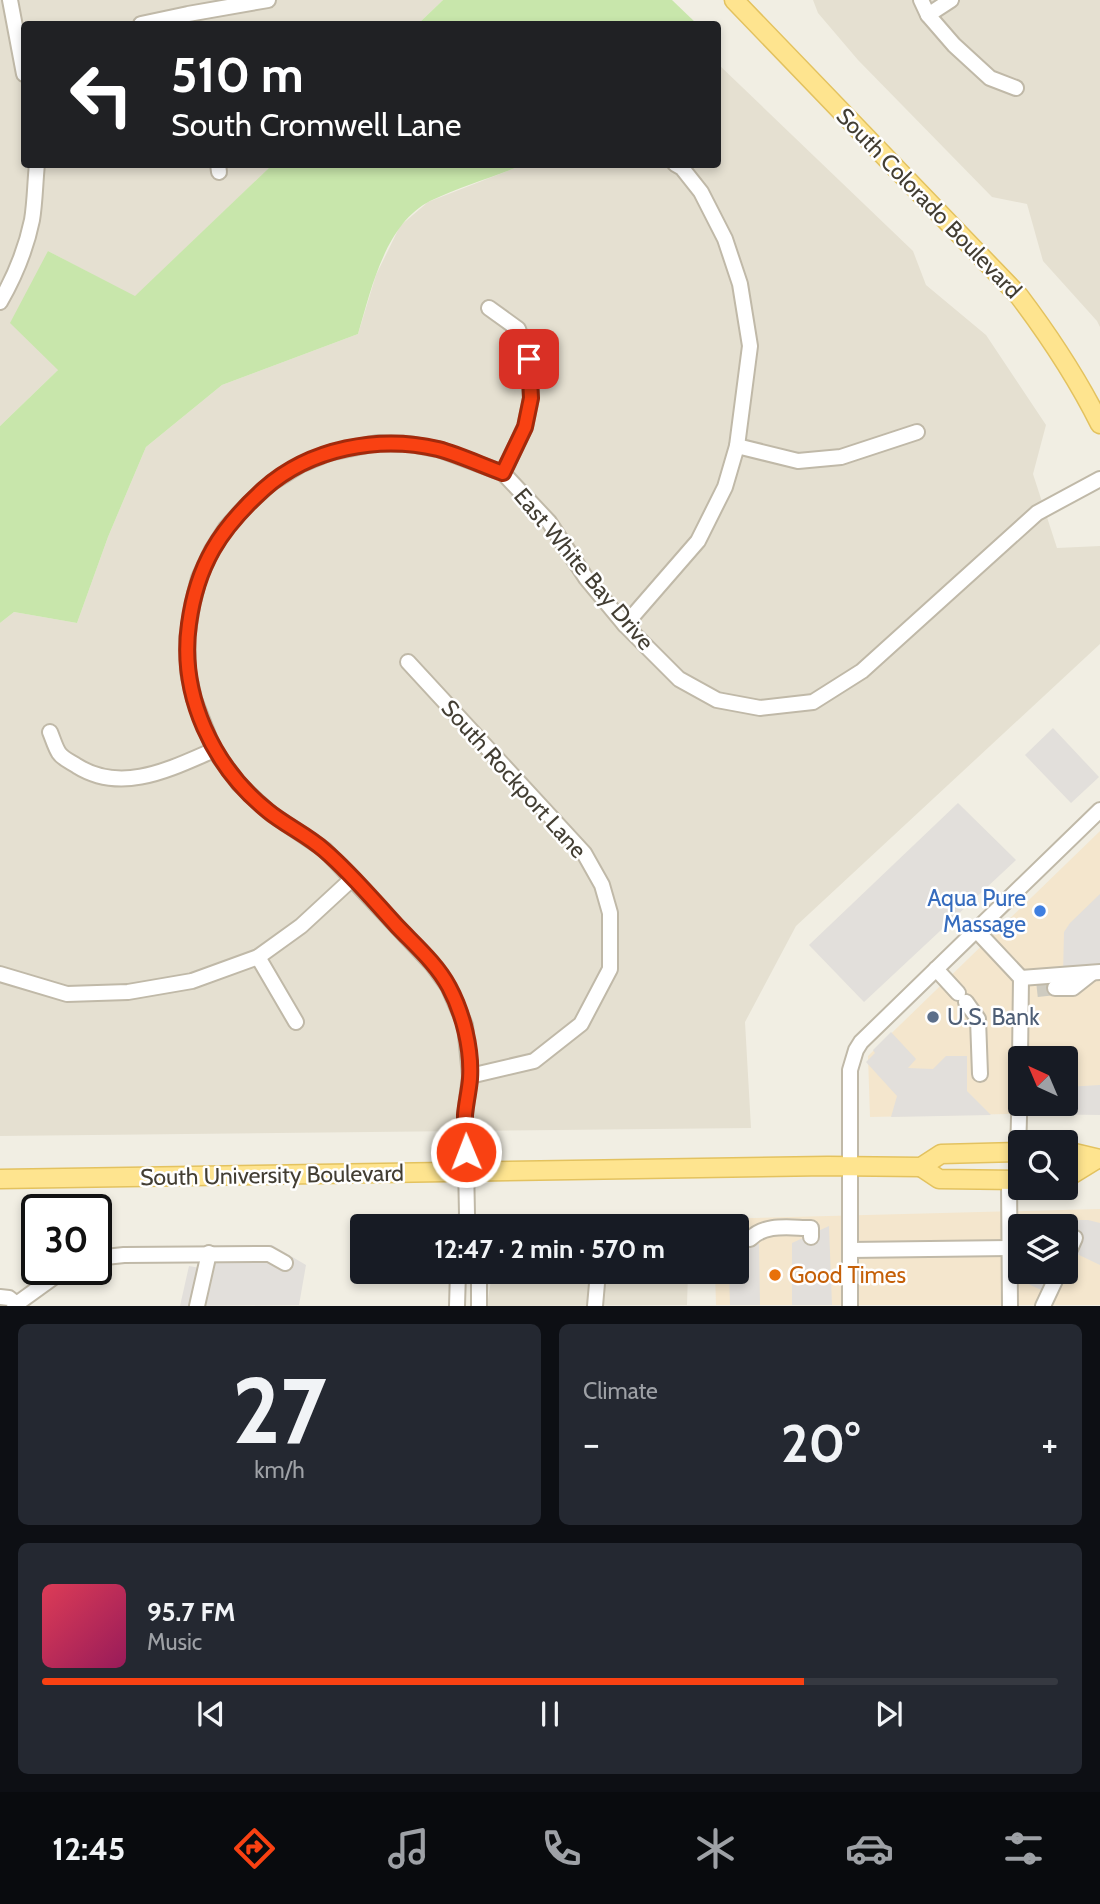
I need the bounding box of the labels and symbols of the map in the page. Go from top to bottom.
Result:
street label: South Colorado Boulevard [831,102,1027,304]
pin [499,329,559,389]
street label: East White Bay Drive [508,482,660,656]
street label: South Rockport Lane [436,694,593,864]
place label: Aqua Pure Massage [927,884,1026,938]
marker: Aqua Pure Massage [1032,903,1048,919]
place label: U.S. Bank [947,1003,1040,1031]
marker: U.S. Bank [925,1009,941,1025]
north arrow [1008,1046,1078,1116]
position arrow [429,1115,503,1189]
street label: South University Boulevard [140,1159,404,1191]
speed limit sign: 30 [21,1194,112,1285]
place label: Good Times [789,1261,906,1289]
marker: Good Times [767,1267,783,1283]

